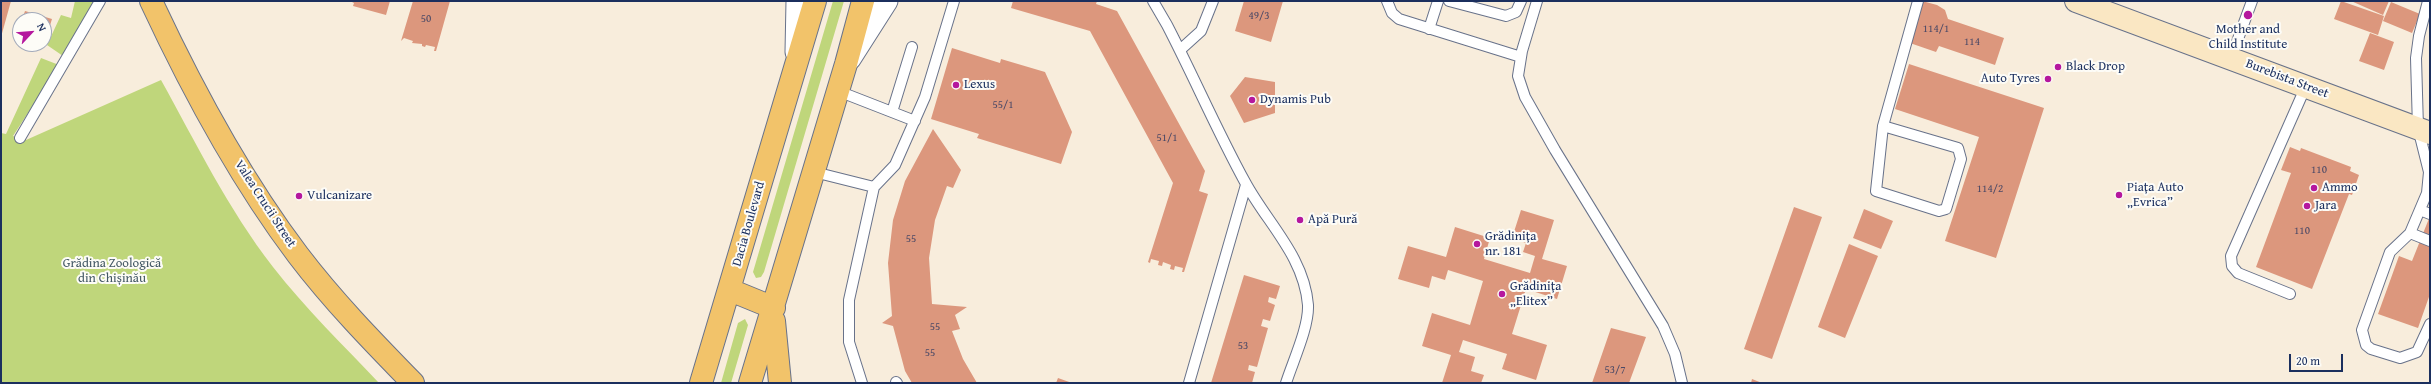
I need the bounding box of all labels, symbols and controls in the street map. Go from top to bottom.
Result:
house number: 49/3 [1248,9,1270,23]
marker: Mother and Child Institute [2242,9,2254,21]
north arrow [12,12,52,52]
house number: 50 [421,12,431,26]
text: N [33,20,51,34]
house number: 114/1 [1923,22,1949,36]
place label: Mother and Child Institute [2209,22,2287,53]
house number: 114 [1964,35,1980,49]
street label: Burebista Street [2243,56,2331,102]
place label: Black Drop [2066,59,2125,75]
marker: Black Drop [2053,62,2063,72]
place label: Auto Tyres [1981,71,2040,87]
marker: Auto Tyres [2043,74,2053,84]
place label: Lexus [964,77,995,93]
marker: Lexus [951,80,961,90]
place label: Dynamis Pub [1260,92,1331,108]
marker: Dynamis Pub [1247,95,1257,105]
house number: 55/1 [992,98,1014,112]
house number: 51/1 [1156,131,1178,145]
street label: Valea Crucii Street [231,157,299,251]
house number: 110 [2311,163,2327,177]
street label: Dacia Boulevard [729,180,769,268]
place label: Piața Auto „Evrica” [2127,180,2184,211]
place label: Ammo [2322,180,2358,196]
house number: 114/2 [1977,182,2003,196]
marker: Ammo [2309,183,2319,193]
place label: Vulcanizare [307,188,372,204]
marker: Piața Auto „Evrica” [2114,190,2124,200]
marker: Vulcanizare [294,191,304,201]
place label: Jara [2315,198,2337,214]
marker: Jara [2302,201,2312,211]
place label: Apă Pură [1308,212,1357,228]
marker: Apă Pură [1295,215,1305,225]
house number: 110 [2294,224,2310,238]
place label: Grădinița nr. 181 [1485,229,1536,260]
house number: 55 [906,232,916,246]
marker: Grădinița nr. 181 [1472,239,1482,249]
park label: Grădina Zoologică din Chișinău [63,256,161,287]
place label: Grădinița „Elitex” [1510,279,1561,310]
marker: Grădinița „Elitex” [1497,289,1507,299]
house number: 55 [930,320,940,334]
house number: 53 [1238,339,1248,353]
house number: 55 [925,346,935,360]
scale bar [2291,346,2345,372]
text: 20 m [2296,352,2320,369]
house number: 53/7 [1604,363,1626,377]

